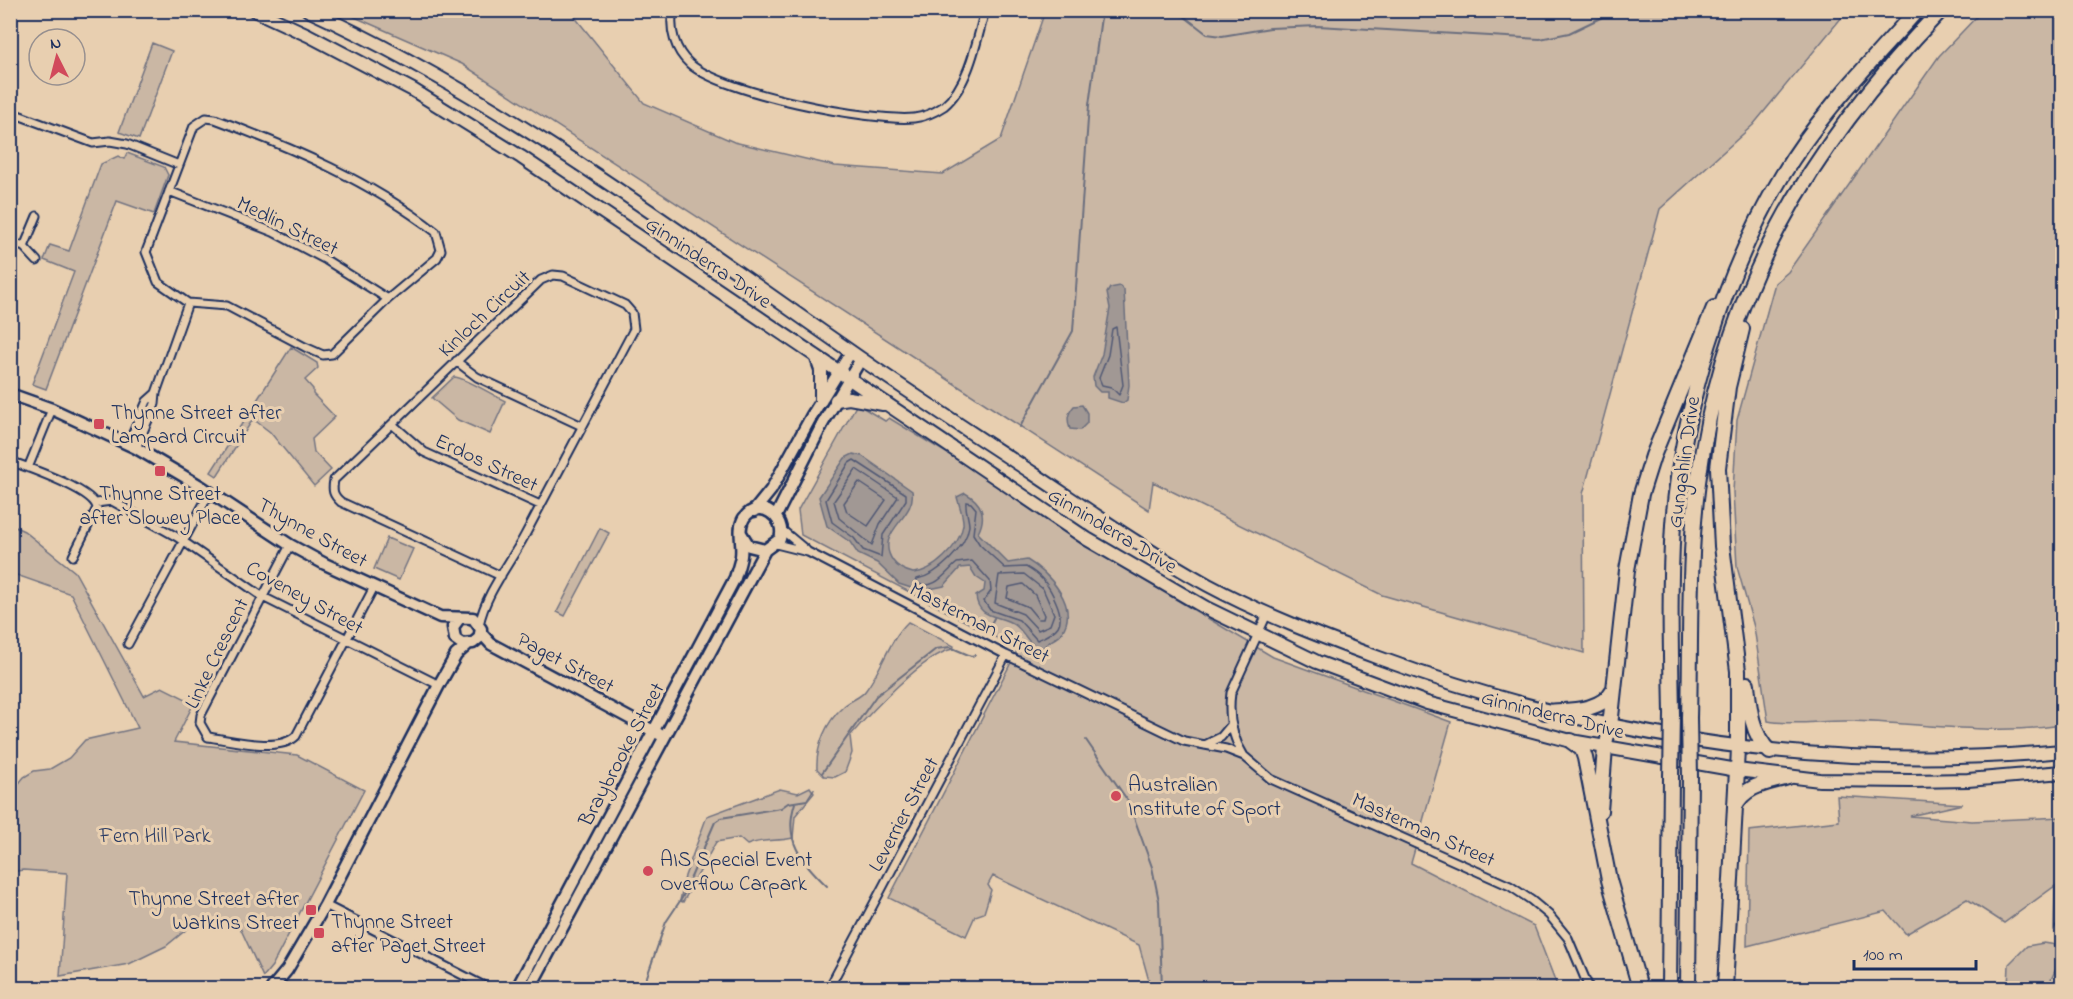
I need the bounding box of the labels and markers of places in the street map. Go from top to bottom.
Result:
place label: Thynne Street after Lampard Circuit [111,399,282,453]
marker: Thynne Street after Lampard Circuit [92,417,106,431]
marker: Thynne Street after Slowey Place [153,464,167,478]
place label: Thynne Street after Slowey Place [79,480,241,536]
place label: Australian Institute of Sport [1128,771,1281,825]
marker: Australian Institute of Sport [1109,789,1123,803]
place label: AIS Special Event Overflow Carpark [660,846,812,900]
marker: AIS Special Event Overflow Carpark [641,864,655,878]
place label: Thynne Street after Watkins Street [129,885,299,939]
marker: Thynne Street after Watkins Street [304,903,318,917]
place label: Thynne Street after Paget Street [331,908,486,964]
marker: Thynne Street after Paget Street [312,926,326,940]

